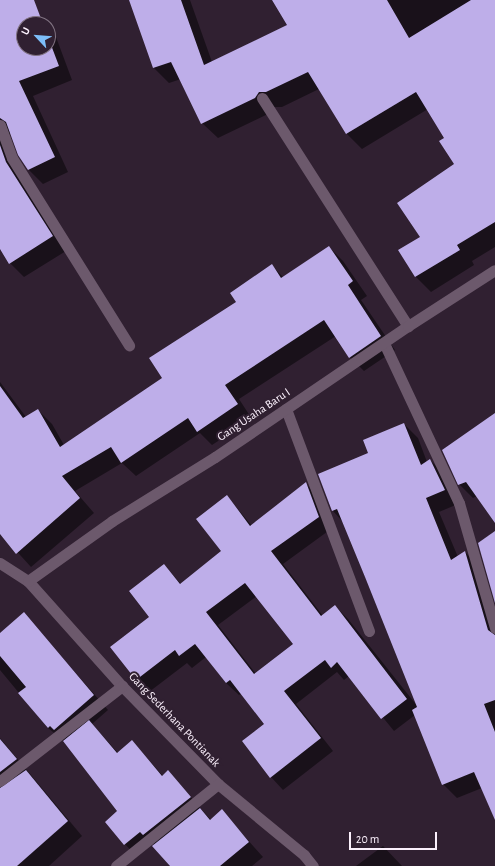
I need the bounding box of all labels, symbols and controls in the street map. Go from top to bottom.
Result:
north arrow [16,16,56,56]
text: U [19,25,32,37]
street label: Gang Usaha Baru I [215,385,293,445]
street label: Gang Sederhana Pontianak [125,670,223,770]
scale bar [351,824,439,850]
text: 20 m [356,833,379,845]

